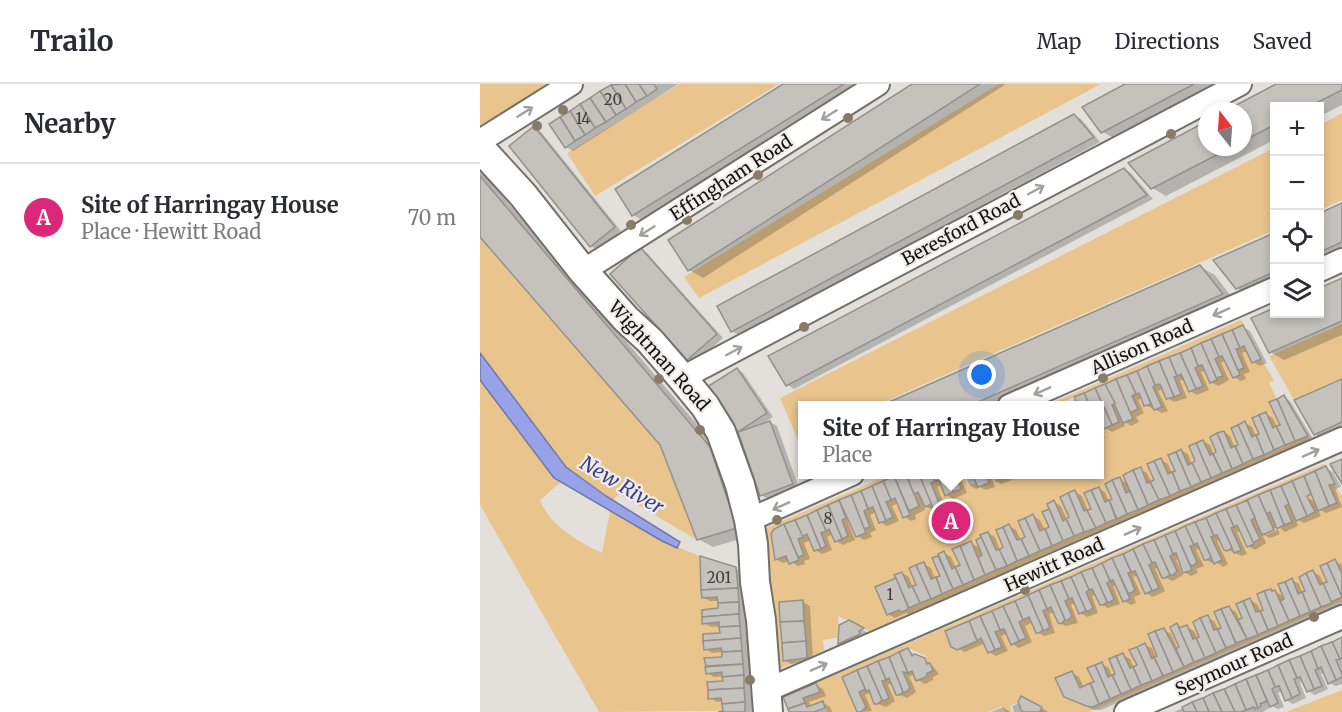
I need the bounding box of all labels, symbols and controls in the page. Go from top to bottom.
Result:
text: Trailo [30,23,114,59]
text: Map [1037,28,1081,55]
text: Directions [1114,28,1219,55]
text: Saved [1252,28,1312,55]
house number: 20 [604,90,622,109]
north arrow [1198,102,1252,156]
map controls [1270,102,1324,318]
button: + [1270,102,1324,156]
one-way arrow [516,106,533,118]
text: Nearby [24,107,116,140]
house number: 14 [575,109,591,128]
one-way arrow [821,110,838,122]
street label: Effingham Road [665,129,796,226]
button: − [1270,156,1324,210]
one-way arrow [1027,184,1045,196]
street label: Beresford Road [897,189,1024,270]
text: Site of Harringay House [81,191,339,219]
text: A [36,205,51,230]
text: 70 m [408,205,456,230]
button: locate [1270,210,1324,264]
text: Place · Hewitt Road [81,219,261,244]
one-way arrow [638,225,655,238]
button: layers [1270,264,1324,318]
street label: Wightman Road [603,295,715,416]
one-way arrow [1212,307,1230,319]
street label: Allison Road [1086,314,1196,380]
one-way arrow [725,345,742,357]
your location [967,360,996,389]
one-way arrow [1034,386,1052,397]
popup [798,401,1104,479]
text: Site of Harringay House [822,414,1080,442]
text: Place [822,442,872,467]
one-way arrow [1302,447,1320,458]
water label: New River [576,450,669,520]
pin: A [932,498,970,544]
one-way arrow [773,500,791,512]
house number: 8 [824,509,833,528]
one-way arrow [1123,525,1141,536]
street label: Hewitt Road [1000,532,1107,597]
house number: 201 [707,568,731,587]
house number: 1 [887,585,894,604]
street label: Seymour Road [1171,628,1296,701]
one-way arrow [810,661,828,672]

